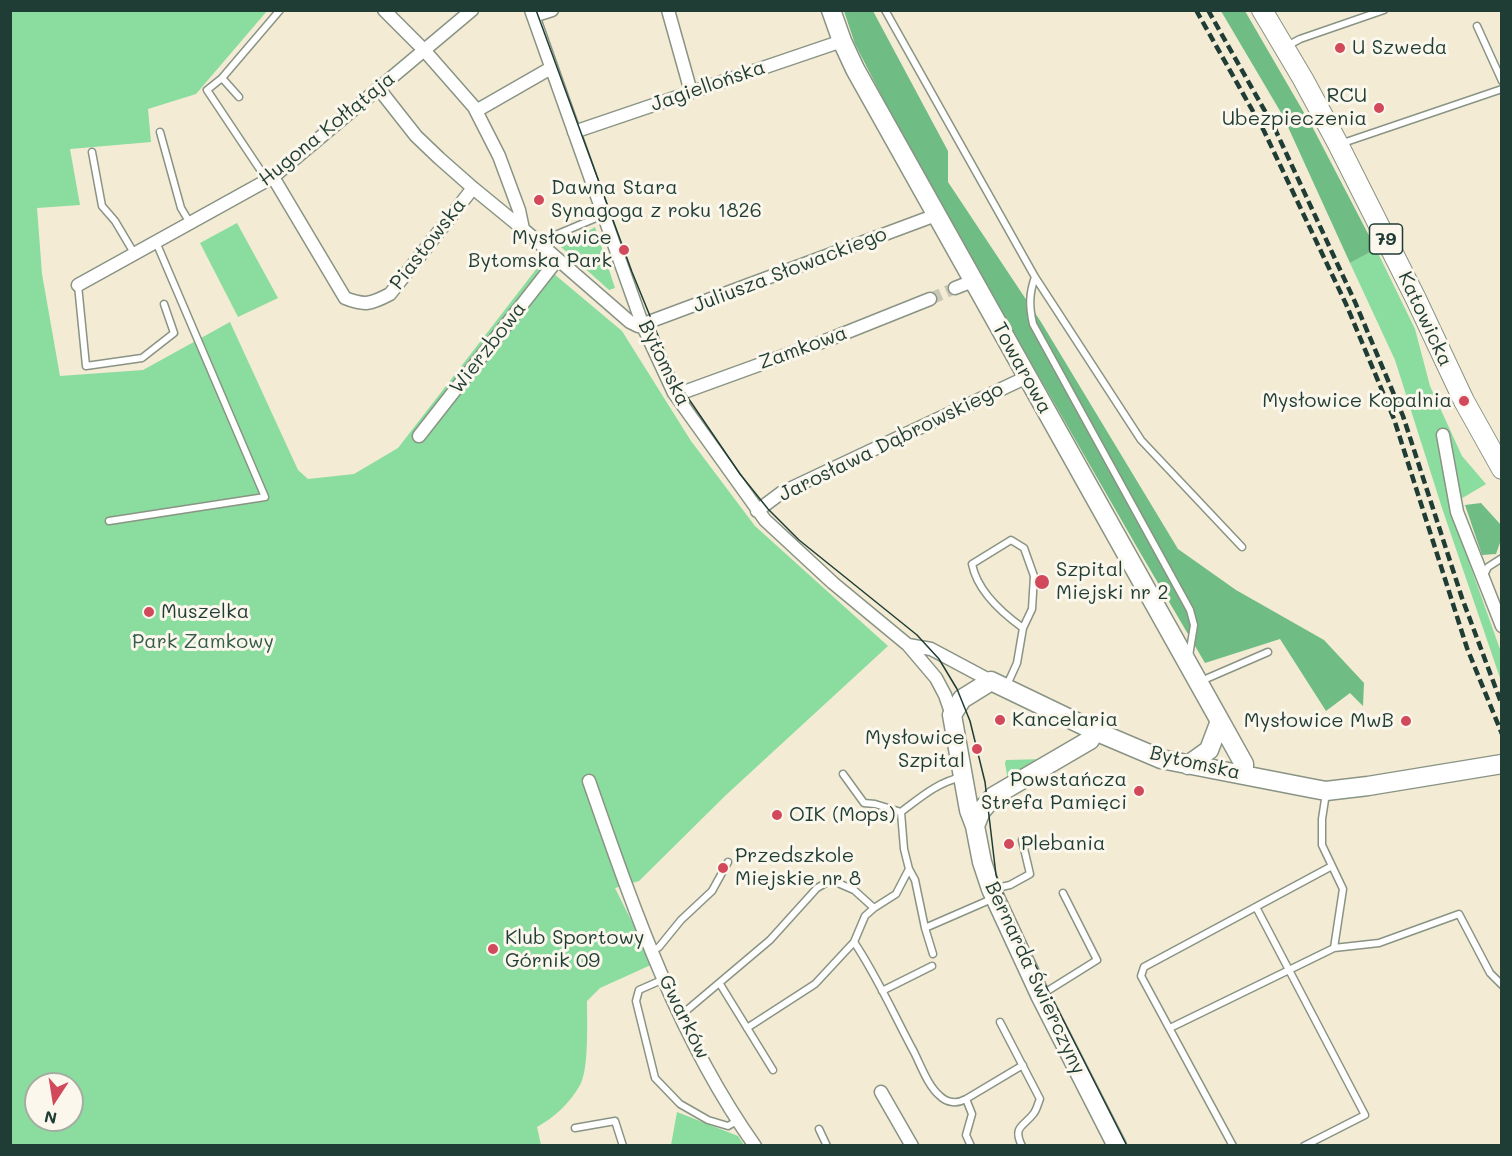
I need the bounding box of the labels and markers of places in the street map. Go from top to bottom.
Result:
place label: U Szweda [1352,36,1447,60]
marker: U Szweda [1333,41,1347,55]
place label: RCU Ubezpieczenia [1222,84,1367,131]
marker: RCU Ubezpieczenia [1372,101,1386,115]
place label: Dawna Stara Synagoga z roku 1826 [551,176,762,223]
marker: Dawna Stara Synagoga z roku 1826 [532,193,546,207]
place label: Mysłowice Bytomska Park [468,226,612,273]
marker: Mysłowice Bytomska Park [617,243,631,257]
place label: Mysłowice Kopalnia [1262,389,1452,413]
marker: Mysłowice Kopalnia [1457,394,1471,408]
place label: Szpital Miejski nr 2 [1056,558,1169,605]
marker: Szpital Miejski nr 2 [1033,573,1051,591]
place label: Muszelka [161,600,249,624]
marker: Muszelka [142,605,156,619]
place label: Kancelaria [1012,708,1118,732]
place label: Mysłowice MwB [1244,709,1394,733]
marker: Kancelaria [993,713,1007,727]
marker: Mysłowice MwB [1399,714,1413,728]
place label: Mysłowice Szpital [865,726,965,773]
marker: Mysłowice Szpital [970,742,984,756]
place label: Powstańcza Strefa Pamięci [981,768,1127,815]
marker: Powstańcza Strefa Pamięci [1132,784,1146,798]
place label: OIK (Mops) [789,803,896,827]
marker: OIK (Mops) [770,808,784,822]
place label: Plebania [1021,832,1105,856]
marker: Plebania [1002,837,1016,851]
place label: Przedszkole Miejskie nr 8 [735,844,861,891]
marker: Przedszkole Miejskie nr 8 [716,861,730,875]
place label: Klub Sportowy Górnik 09 [505,926,644,973]
marker: Klub Sportowy Górnik 09 [486,942,500,956]

